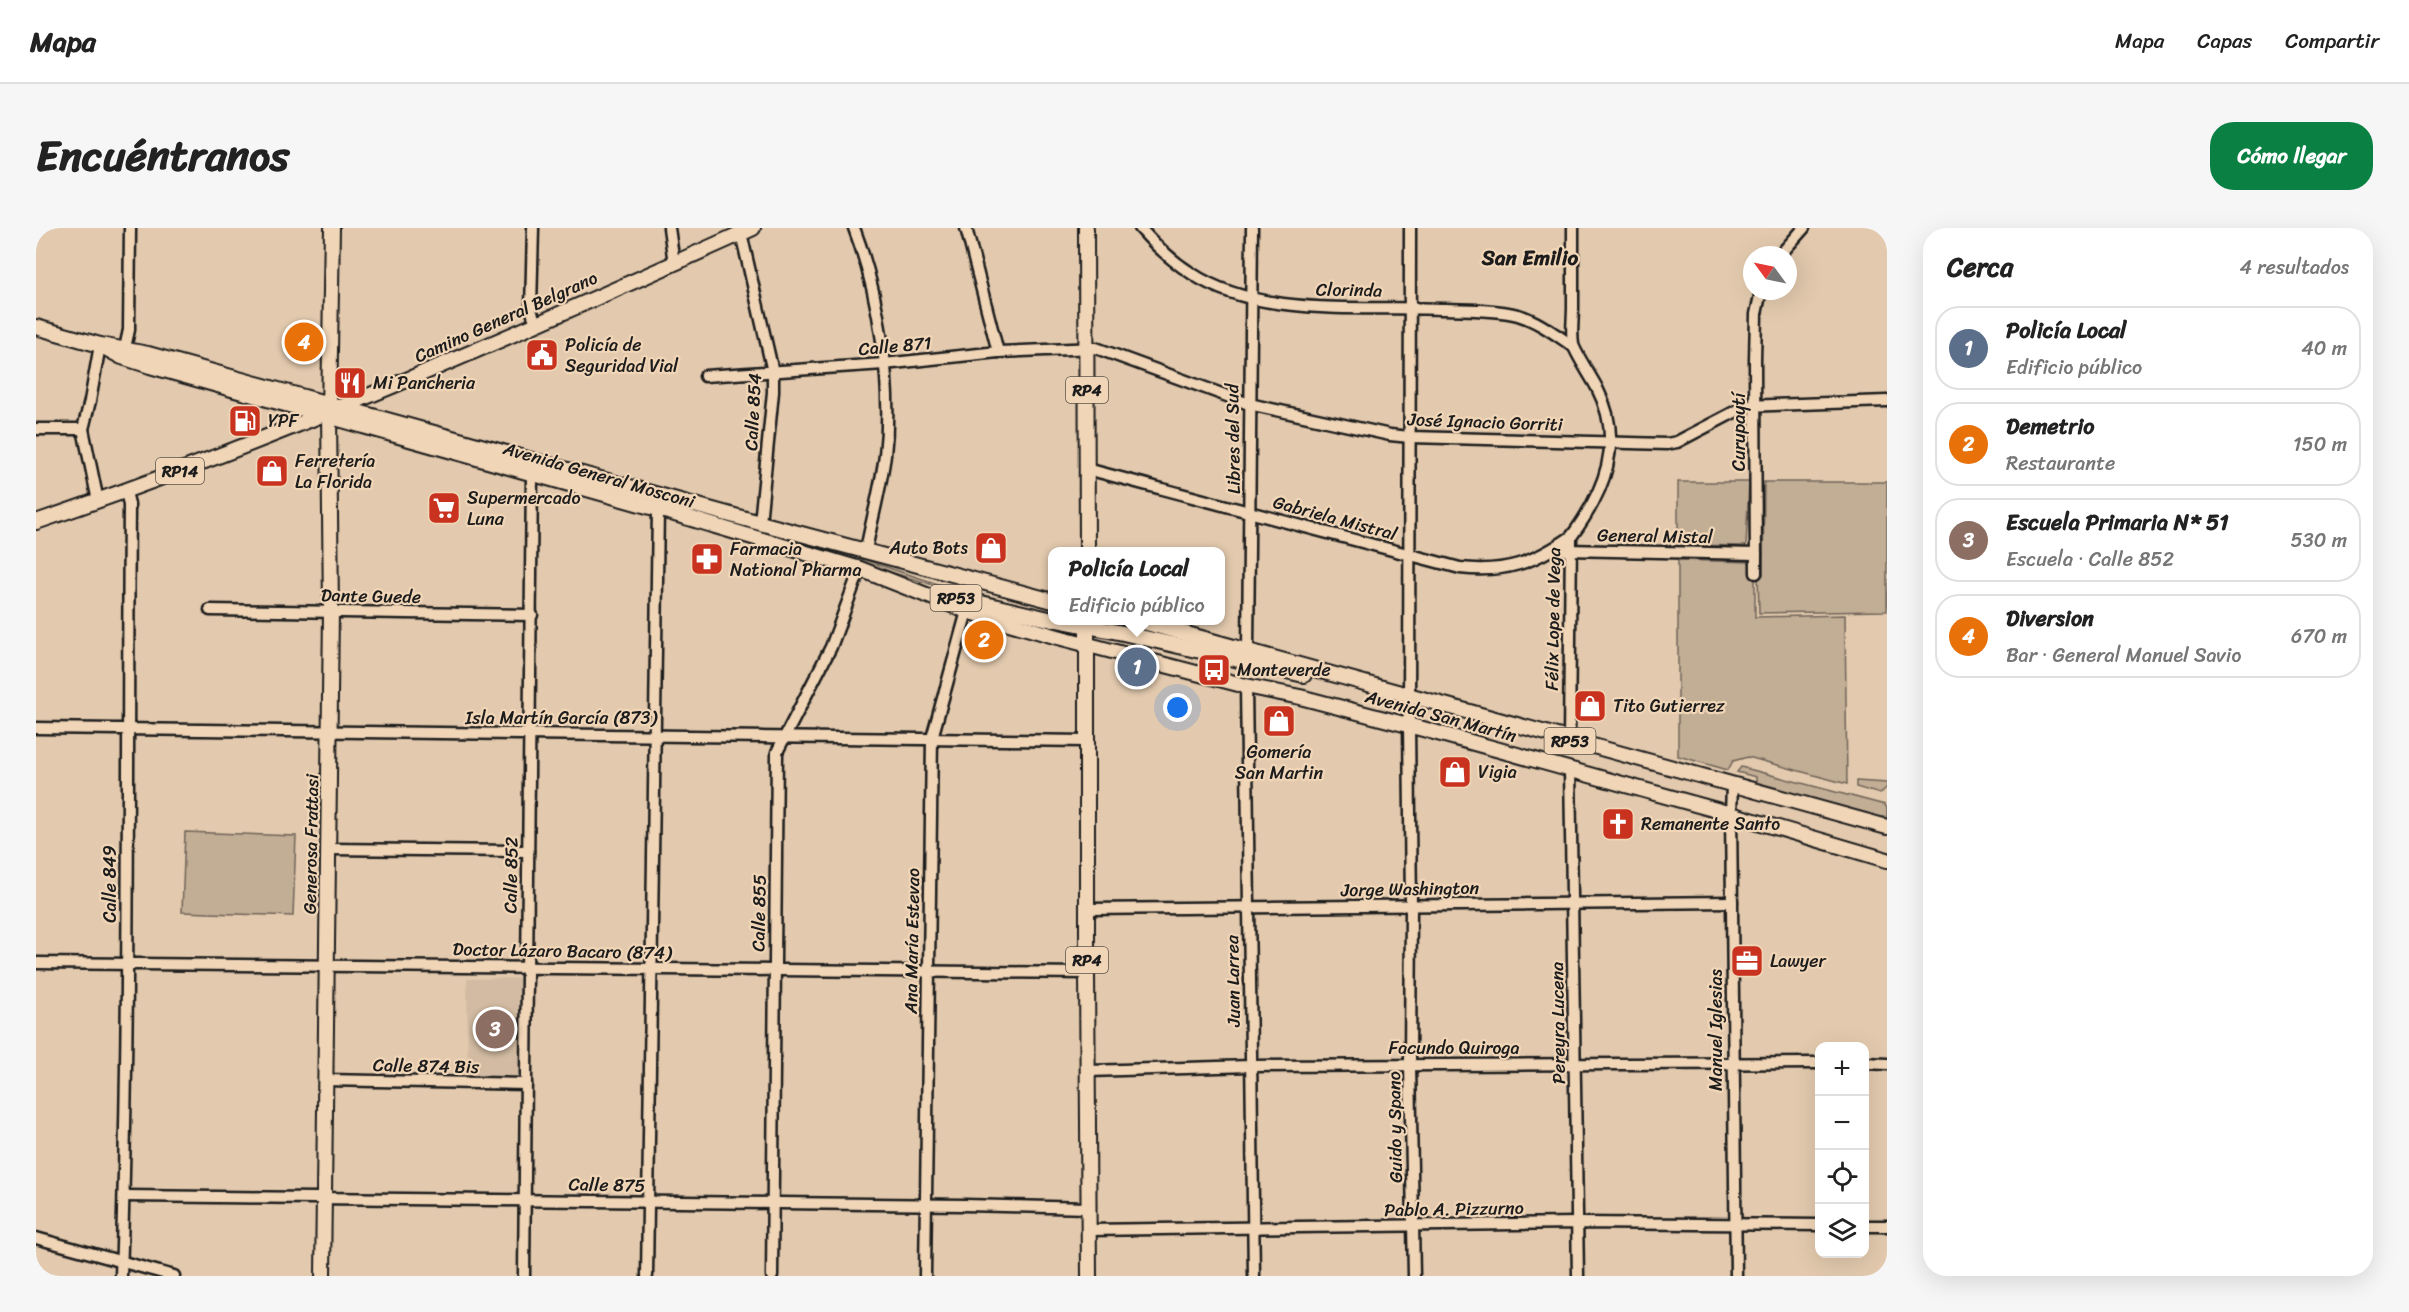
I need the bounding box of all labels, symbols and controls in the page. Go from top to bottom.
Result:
text: Mapa [30,17,96,66]
text: Mapa [2115,22,2164,60]
text: Capas [2197,22,2252,60]
text: Compartir [2285,22,2379,60]
text: Encuéntranos [36,119,289,193]
button: Cómo llegar [2210,122,2373,190]
district label: San Emilio [1481,239,1579,277]
text: Cerca [1947,244,2013,290]
north arrow [1743,246,1797,300]
text: 4 resultados [2240,250,2349,285]
street label: Camino General Belgrano [409,262,603,372]
street label: Clorinda [1316,273,1382,307]
text: Policía Local [2006,311,2126,350]
pin: 4 [284,320,324,364]
street label: Calle 871 [857,327,933,365]
place label: Policía de Seguridad Vial [565,329,679,382]
text: 1 [1964,331,1973,366]
text: 40 m [2301,331,2347,366]
public building icon: Policía de Seguridad Vial [524,337,560,373]
text: Edificio público [2006,350,2142,385]
restaurant icon: Mi Pancheria [332,365,368,401]
place label: Mi Pancheria [373,367,476,399]
street label: Calle 854 [735,372,771,452]
road number: RP4 [1066,377,1108,403]
street label: Libres del Sud [1216,382,1250,494]
street label: Curupaytí [1723,391,1755,471]
fuel station icon: YPF [227,403,263,439]
street label: José Ignacio Gorriti [1406,403,1564,441]
place label: YPF [268,405,300,437]
text: Demetrio [2006,407,2095,446]
text: 2 [1963,427,1974,462]
text: 150 m [2293,427,2347,462]
street label: Avenida General Mosconi [498,432,700,518]
place label: Ferretería La Florida [295,445,375,498]
text: Restaurante [2006,446,2115,481]
shop icon: Ferretería La Florida [254,453,290,489]
road number: RP14 [156,458,204,484]
place label: Supermercado Luna [467,482,581,535]
street label: Gabriela Mistral [1269,486,1401,550]
supermarket icon: Supermercado Luna [426,490,462,526]
text: Escuela Primaria N* 51 [2006,503,2229,542]
street label: General Mistal [1597,519,1714,553]
text: 3 [1963,523,1974,558]
text: 530 m [2291,523,2347,558]
shop icon: Auto Bots [973,530,1009,566]
place label: Auto Bots [888,532,969,564]
place label: Farmacia National Pharma [730,533,861,586]
pharmacy icon: Farmacia National Pharma [689,541,725,577]
text: Escuela · Calle 852 [2006,542,2174,577]
popup [1048,547,1225,625]
street label: Félix Lope de Vega [1536,547,1570,691]
text: Policía Local [1068,549,1189,588]
street label: Dante Guede [321,579,421,613]
road number: RP53 [930,585,982,611]
text: Edificio público [1068,588,1205,623]
text: Diversion [2006,599,2094,638]
pin: 2 [964,618,1004,662]
text: 4 [1962,619,1975,654]
text: 670 m [2291,619,2347,654]
text: Bar · General Manuel Savio [2006,638,2241,673]
pin: 1 [1118,644,1156,690]
bus stop icon: Monteverde [1196,652,1232,688]
place label: Monteverde [1237,654,1331,686]
street label: Avenida San Martín [1361,680,1521,752]
shop icon: Tito Gutierrez [1572,688,1608,724]
place label: Tito Gutierrez [1613,690,1725,722]
your location [1163,693,1192,722]
street label: Isla Martín García (873) [464,702,658,734]
shop icon: Gomería San Martin [1261,703,1297,739]
road number: RP53 [1544,728,1595,754]
place label: Gomería San Martin [1235,736,1324,789]
shop icon: Vigia [1437,754,1473,790]
place label: Vigia [1478,756,1517,788]
street label: Generosa Frattasi [294,773,328,914]
church icon: Remanente Santo [1600,806,1636,842]
place label: Remanente Santo [1641,808,1780,840]
street label: Calle 852 [494,836,528,914]
street label: Calle 849 [94,845,126,923]
street label: Ana María Estevao [895,868,929,1015]
street label: Jorge Washington [1340,872,1480,906]
street label: Calle 855 [742,874,776,952]
street label: Doctor Lázaro Bacaro (874) [452,933,673,969]
street label: Juan Larrea [1216,934,1250,1028]
office icon: Lawyer [1729,943,1765,979]
place label: Lawyer [1770,945,1827,977]
road number: RP4 [1066,947,1108,973]
street label: Pereyra Lucena [1541,962,1575,1084]
street label: Manuel Iglesias [1700,968,1732,1091]
pin: 3 [476,1006,514,1052]
street label: Facundo Quiroga [1389,1032,1519,1064]
map controls [1815,1042,1869,1258]
button: + [1815,1042,1869,1096]
street label: Calle 874 Bis [373,1049,480,1083]
street label: Guido y Spano [1378,1071,1412,1183]
button: − [1815,1096,1869,1150]
button: locate [1815,1150,1869,1204]
street label: Calle 875 [568,1168,646,1202]
street label: Pablo A. Pizzurno [1384,1192,1524,1226]
button: layers [1815,1204,1869,1258]

